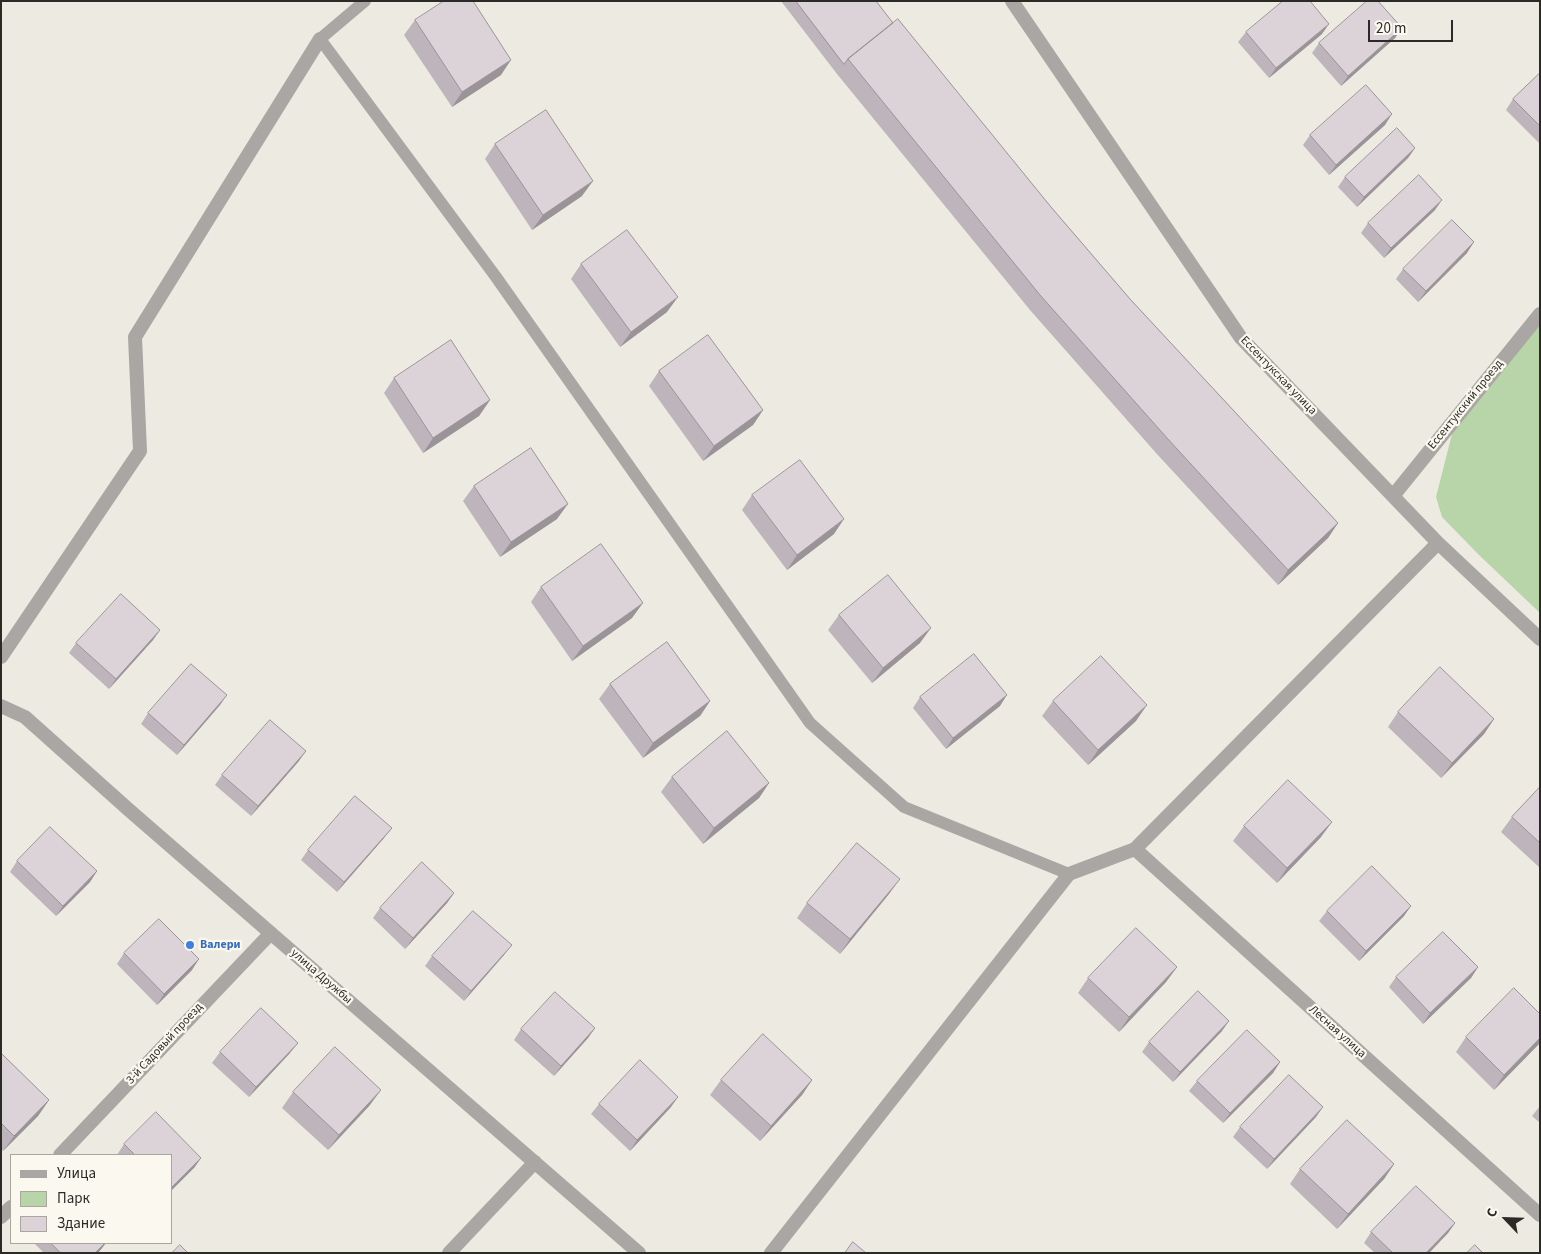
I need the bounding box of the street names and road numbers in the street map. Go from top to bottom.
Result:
street label: Ессентукская улица [1237,334,1319,418]
street label: Ессентукский проезд [1425,357,1507,453]
street label: улица Дружбы [287,946,355,1008]
street label: 3-й Садовый проезд [124,1000,206,1088]
street label: Лесная улица [1305,1003,1369,1061]

